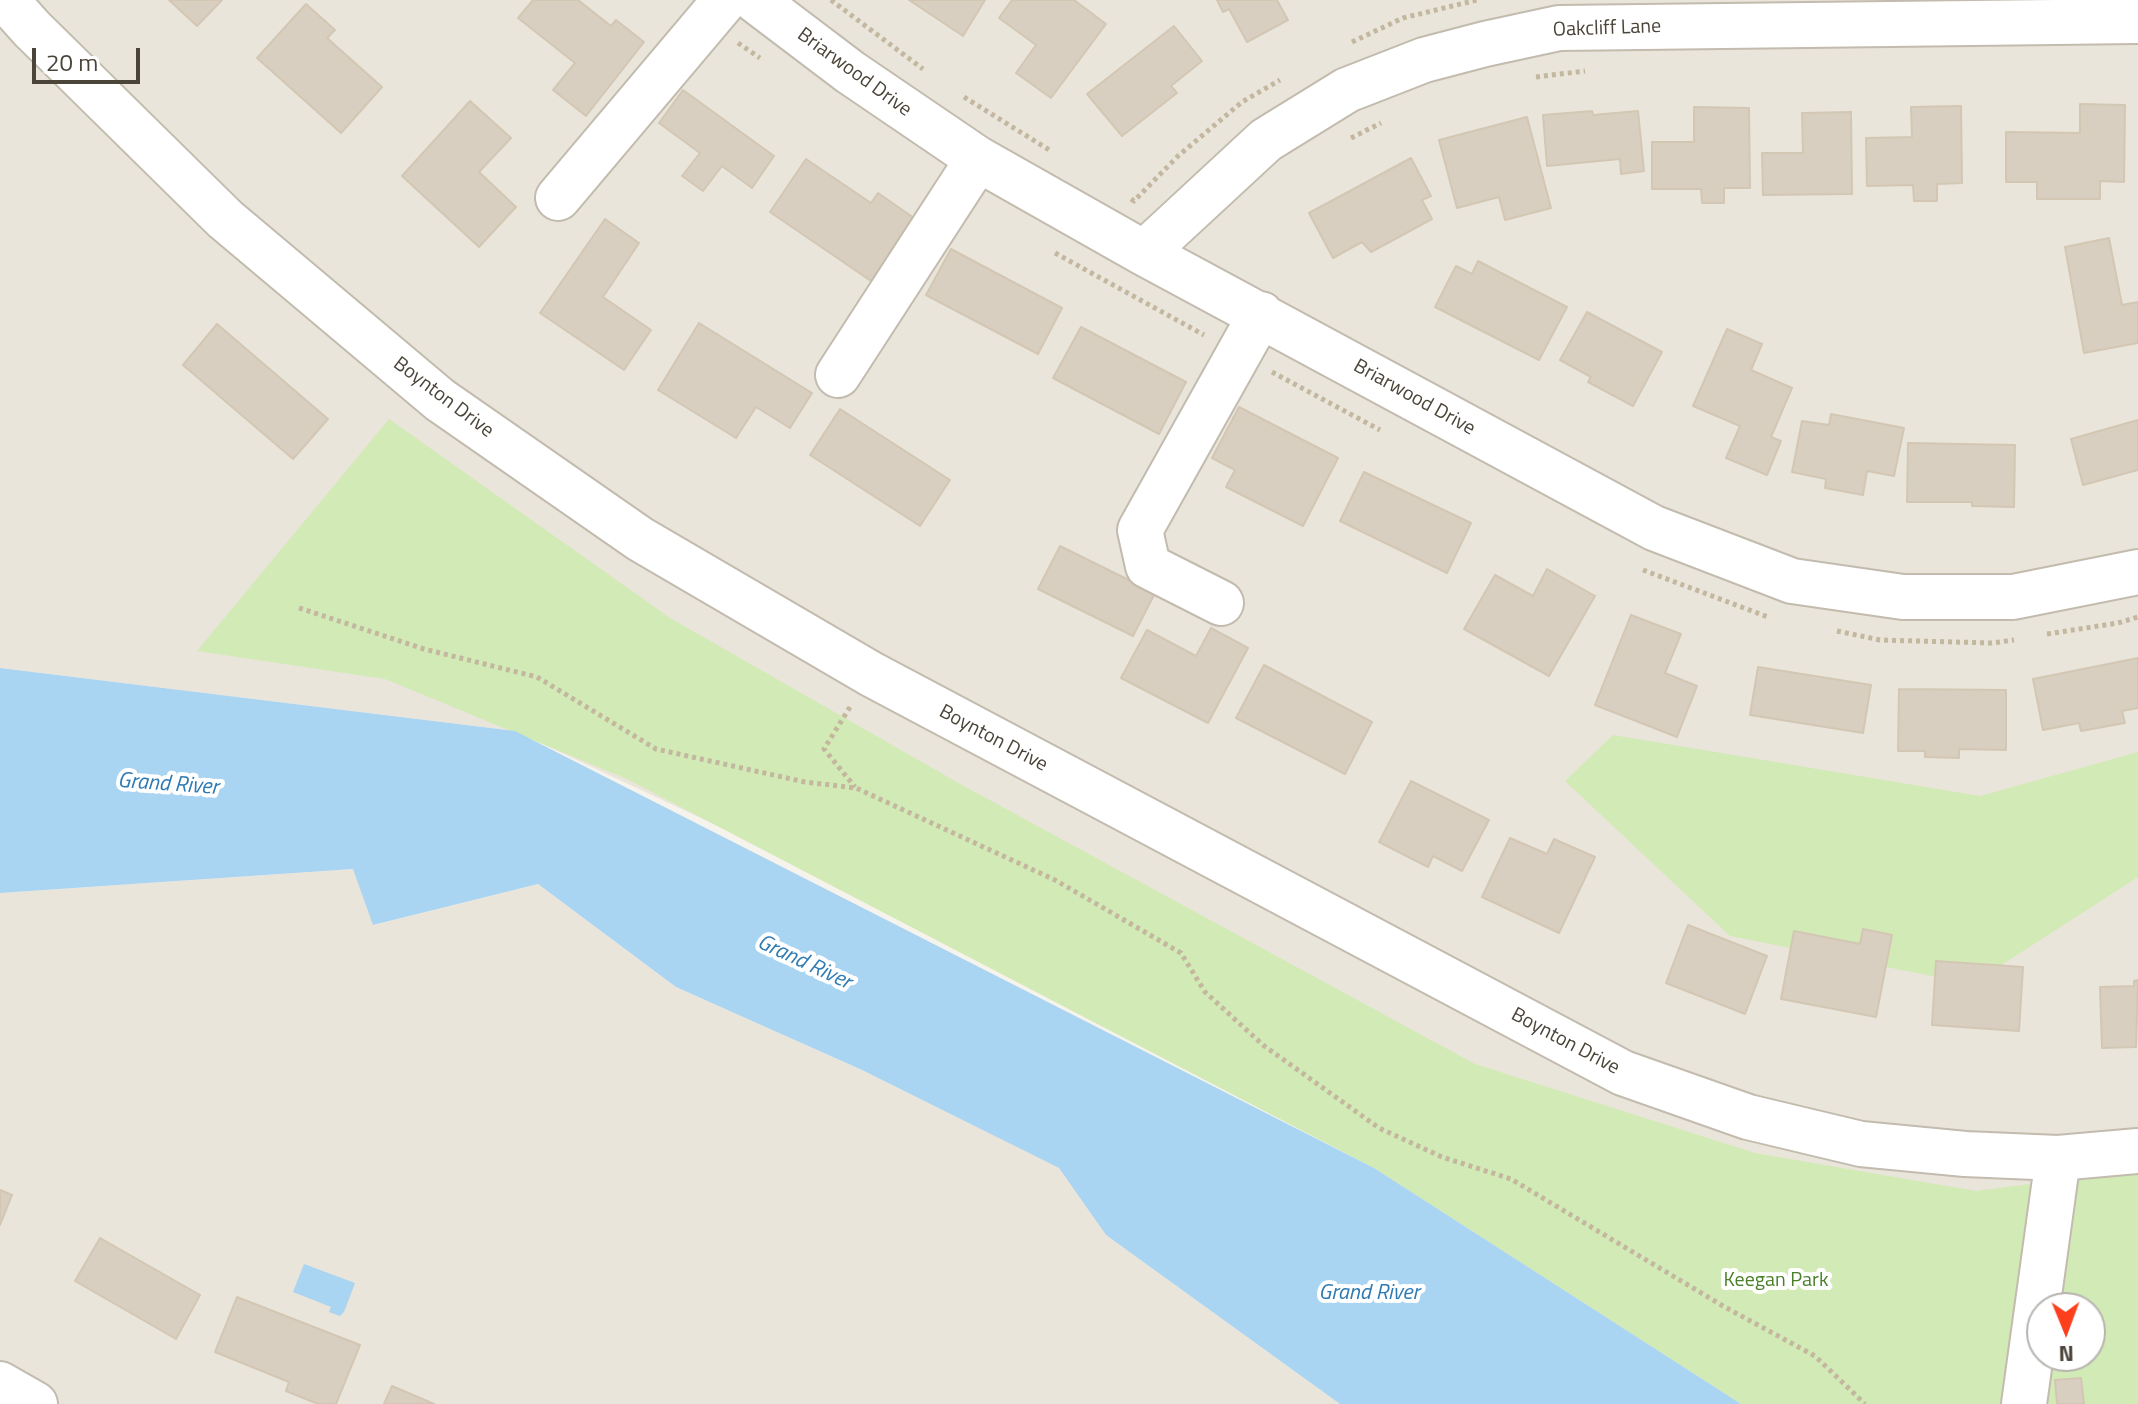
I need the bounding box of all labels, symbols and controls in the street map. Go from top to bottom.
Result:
street label: Oakcliff Lane [1552,15,1662,43]
street label: Briarwood Drive [792,23,916,123]
scale bar [36,32,144,82]
text: 20 m [46,44,98,80]
street label: Boynton Drive [388,352,498,444]
street label: Briarwood Drive [1349,355,1479,441]
street label: Boynton Drive [935,700,1051,778]
water label: Grand River [117,768,219,802]
water label: Grand River [753,930,855,996]
street label: Boynton Drive [1507,1003,1623,1081]
park label: Keegan Park [1724,1269,1828,1293]
water label: Grand River [1319,1281,1419,1307]
north arrow [2026,1292,2106,1372]
text: N [2058,1337,2074,1371]

